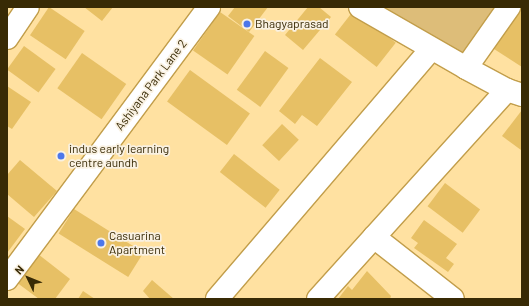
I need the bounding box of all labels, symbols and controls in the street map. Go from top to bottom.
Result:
place label: Bhagyaprasad [255,17,329,31]
marker: Bhagyaprasad [242,19,252,29]
street label: Ashiyana Park Lane 2 [112,37,190,133]
place label: indus early learning centre aundh [69,142,169,170]
marker: indus early learning centre aundh [56,151,66,161]
place label: Casuarina Apartment [109,229,165,257]
marker: Casuarina Apartment [96,238,106,248]
north arrow [8,258,48,298]
text: N [12,262,26,277]

